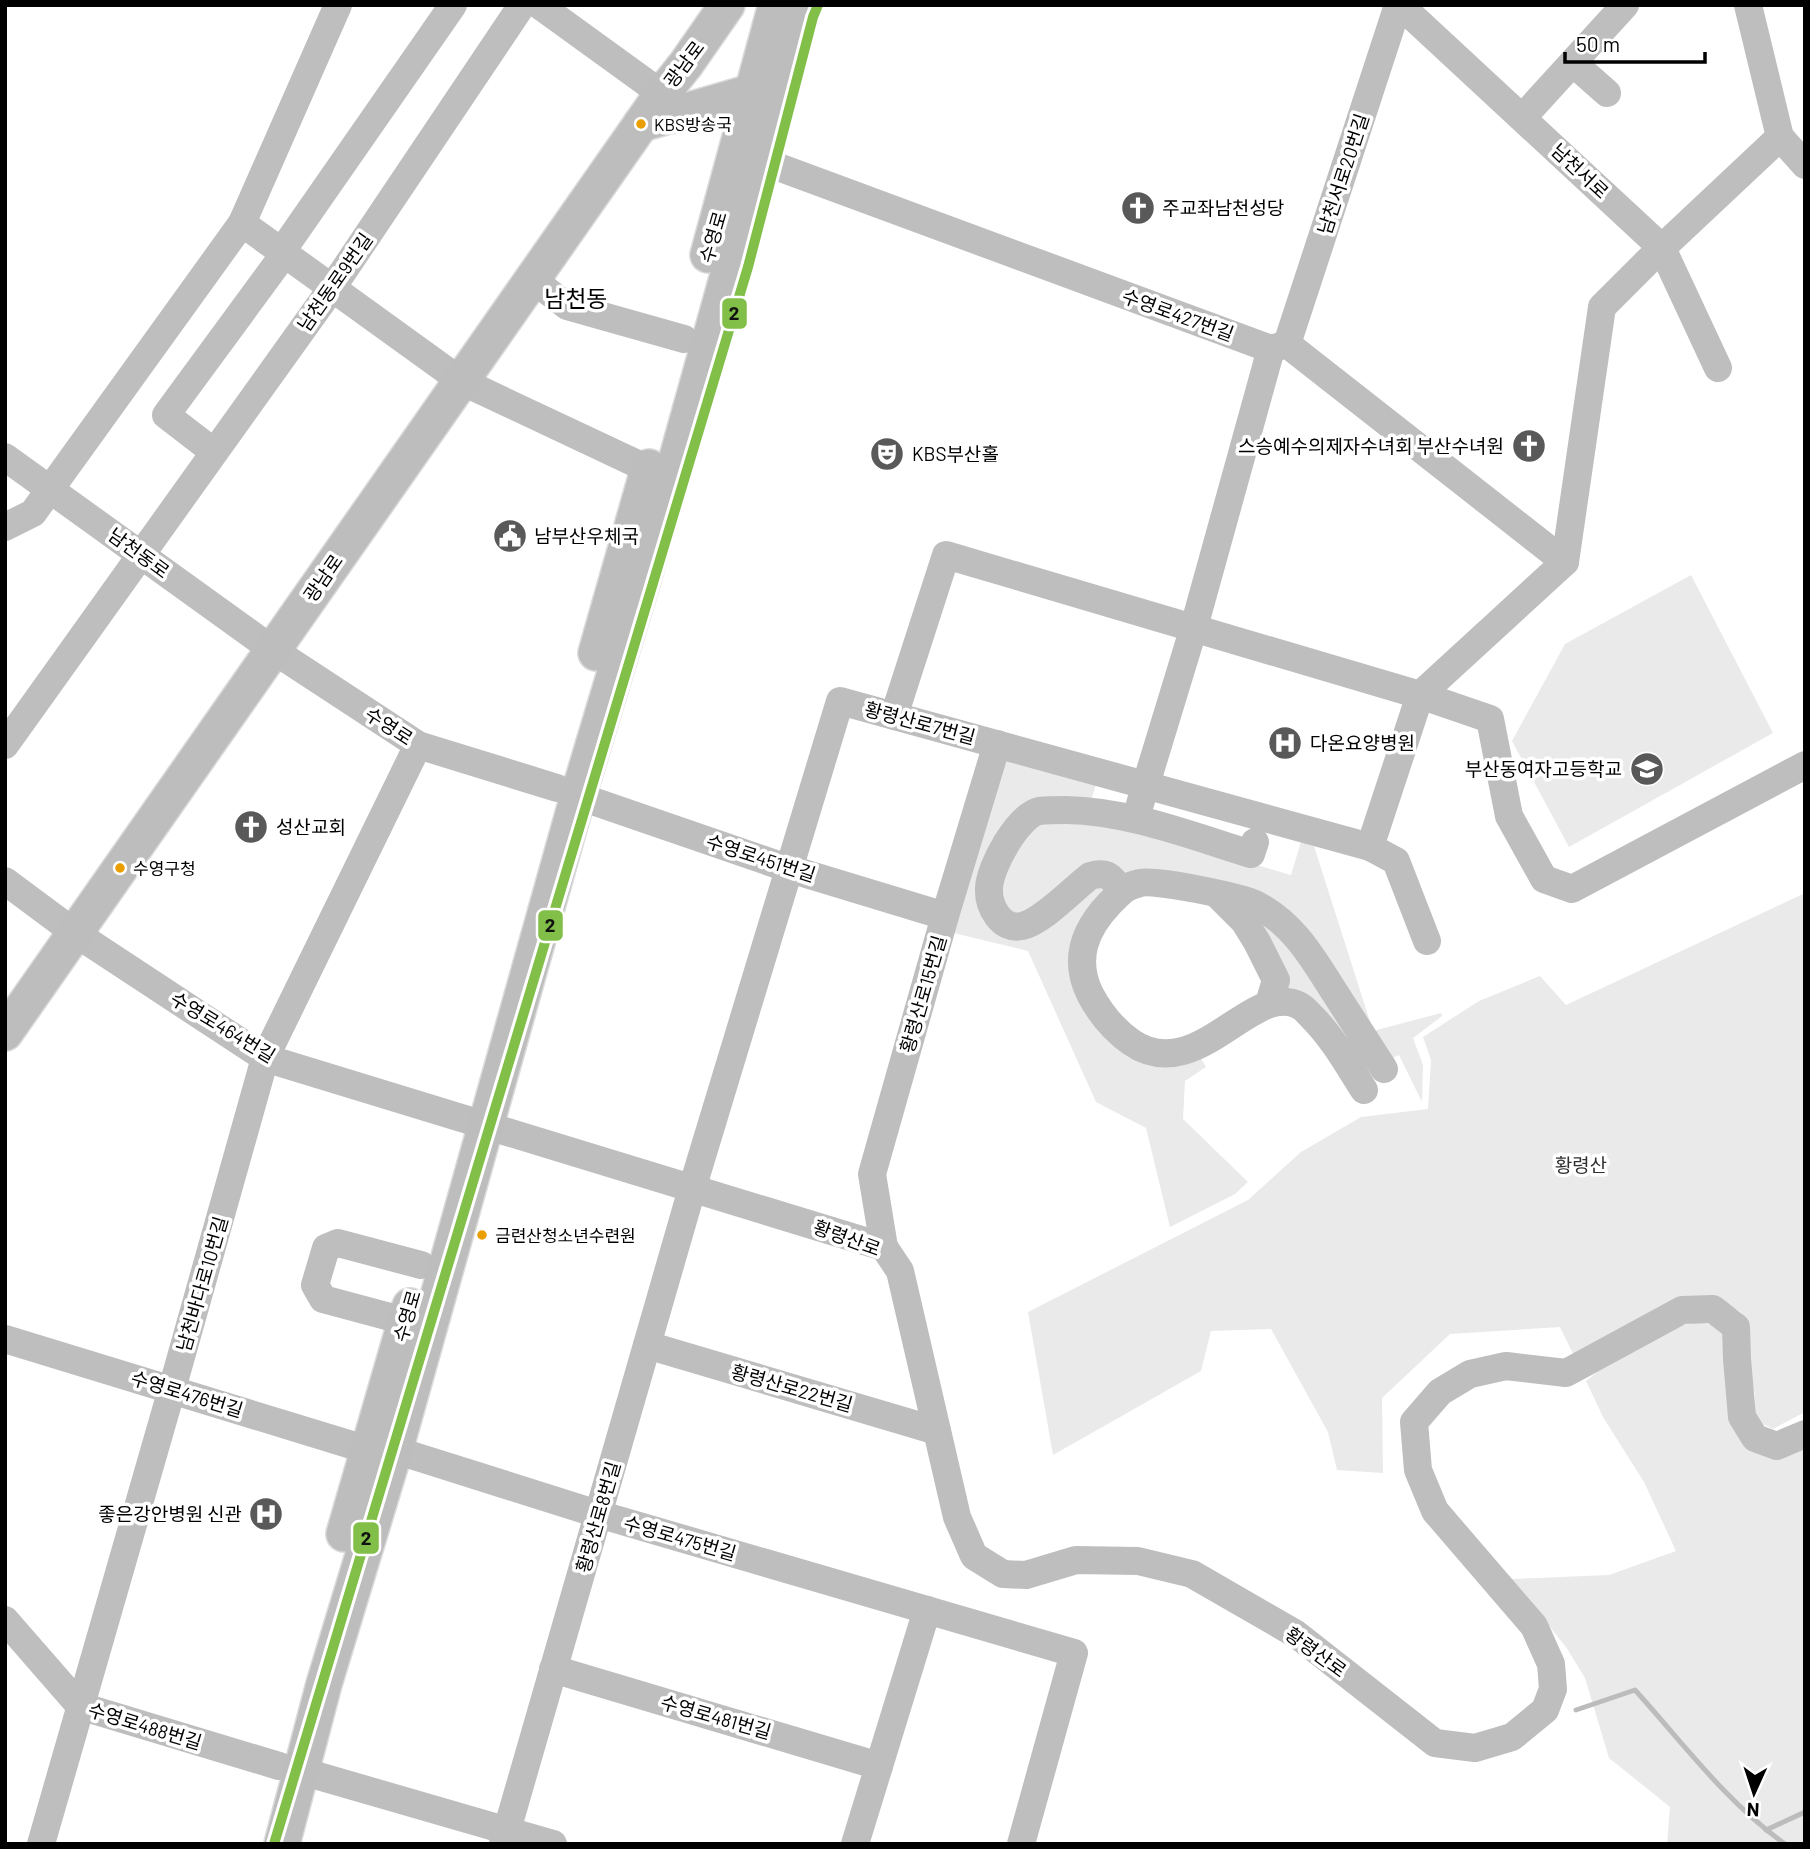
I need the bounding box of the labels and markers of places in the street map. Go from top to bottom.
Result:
place label: KBS방송국 [654,114,732,134]
marker: KBS방송국 [634,117,648,131]
church icon: 주교좌남천성당 [1119,189,1157,227]
place label: 주교좌남천성당 [1162,196,1284,219]
church icon: 스승예수의제자수녀회 부산수녀원 [1510,427,1548,465]
place label: 스승예수의제자수녀회 부산수녀원 [1238,434,1504,457]
theatre icon: KBS부산홀 [868,435,906,473]
place label: KBS부산홀 [912,442,999,465]
public building icon: 남부산우체국 [491,517,529,555]
place label: 남부산우체국 [534,524,639,547]
hospital icon: 다온요양병원 [1266,724,1304,762]
place label: 다온요양병원 [1310,731,1415,754]
school or university icon: 부산동여자고등학교 [1628,750,1666,788]
place label: 부산동여자고등학교 [1465,757,1622,780]
church icon: 성산교회 [232,808,270,846]
place label: 성산교회 [276,815,346,838]
place label: 수영구청 [133,858,196,878]
marker: 수영구청 [113,861,127,875]
place label: 금련산청소년수련원 [495,1225,636,1245]
marker: 금련산청소년수련원 [475,1228,489,1242]
hospital icon: 좋은강안병원 신관 [247,1495,285,1533]
place label: 좋은강안병원 신관 [98,1502,242,1525]

